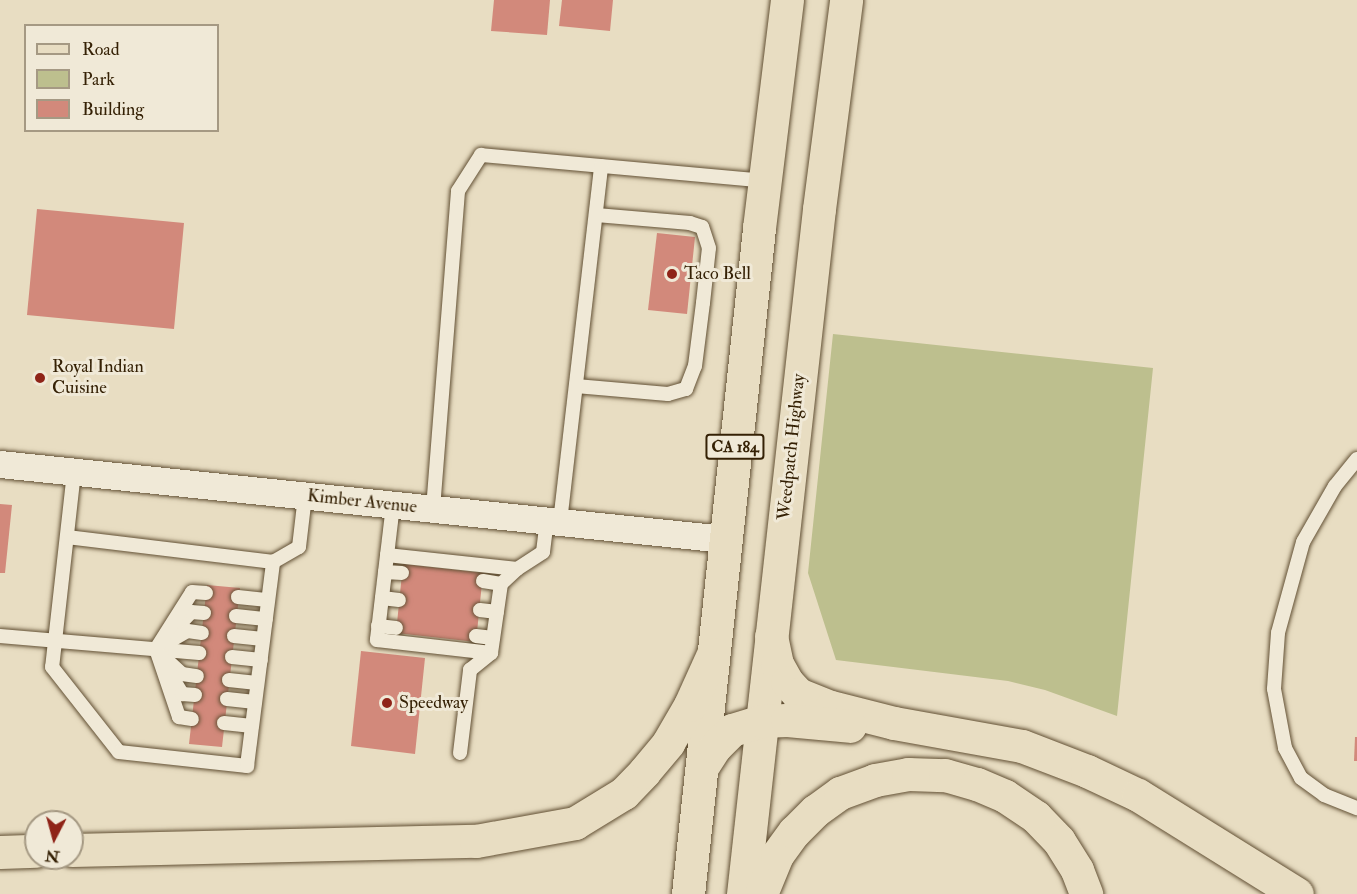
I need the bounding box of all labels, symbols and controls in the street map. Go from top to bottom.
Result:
legend [24,24,219,132]
text: Road [82,38,120,61]
text: Park [82,68,115,91]
text: Building [82,98,144,121]
place label: Taco Bell [684,263,751,285]
marker: Taco Bell [665,267,679,281]
place label: Royal Indian Cuisine [52,357,144,400]
marker: Royal Indian Cuisine [33,371,47,385]
street label: Weedpatch Highway [774,373,810,521]
road number: CA 184 [705,434,765,460]
street label: Kimber Avenue [306,485,418,519]
place label: Speedway [399,692,468,714]
marker: Speedway [380,696,394,710]
north arrow [24,810,84,870]
text: N [44,845,61,867]

